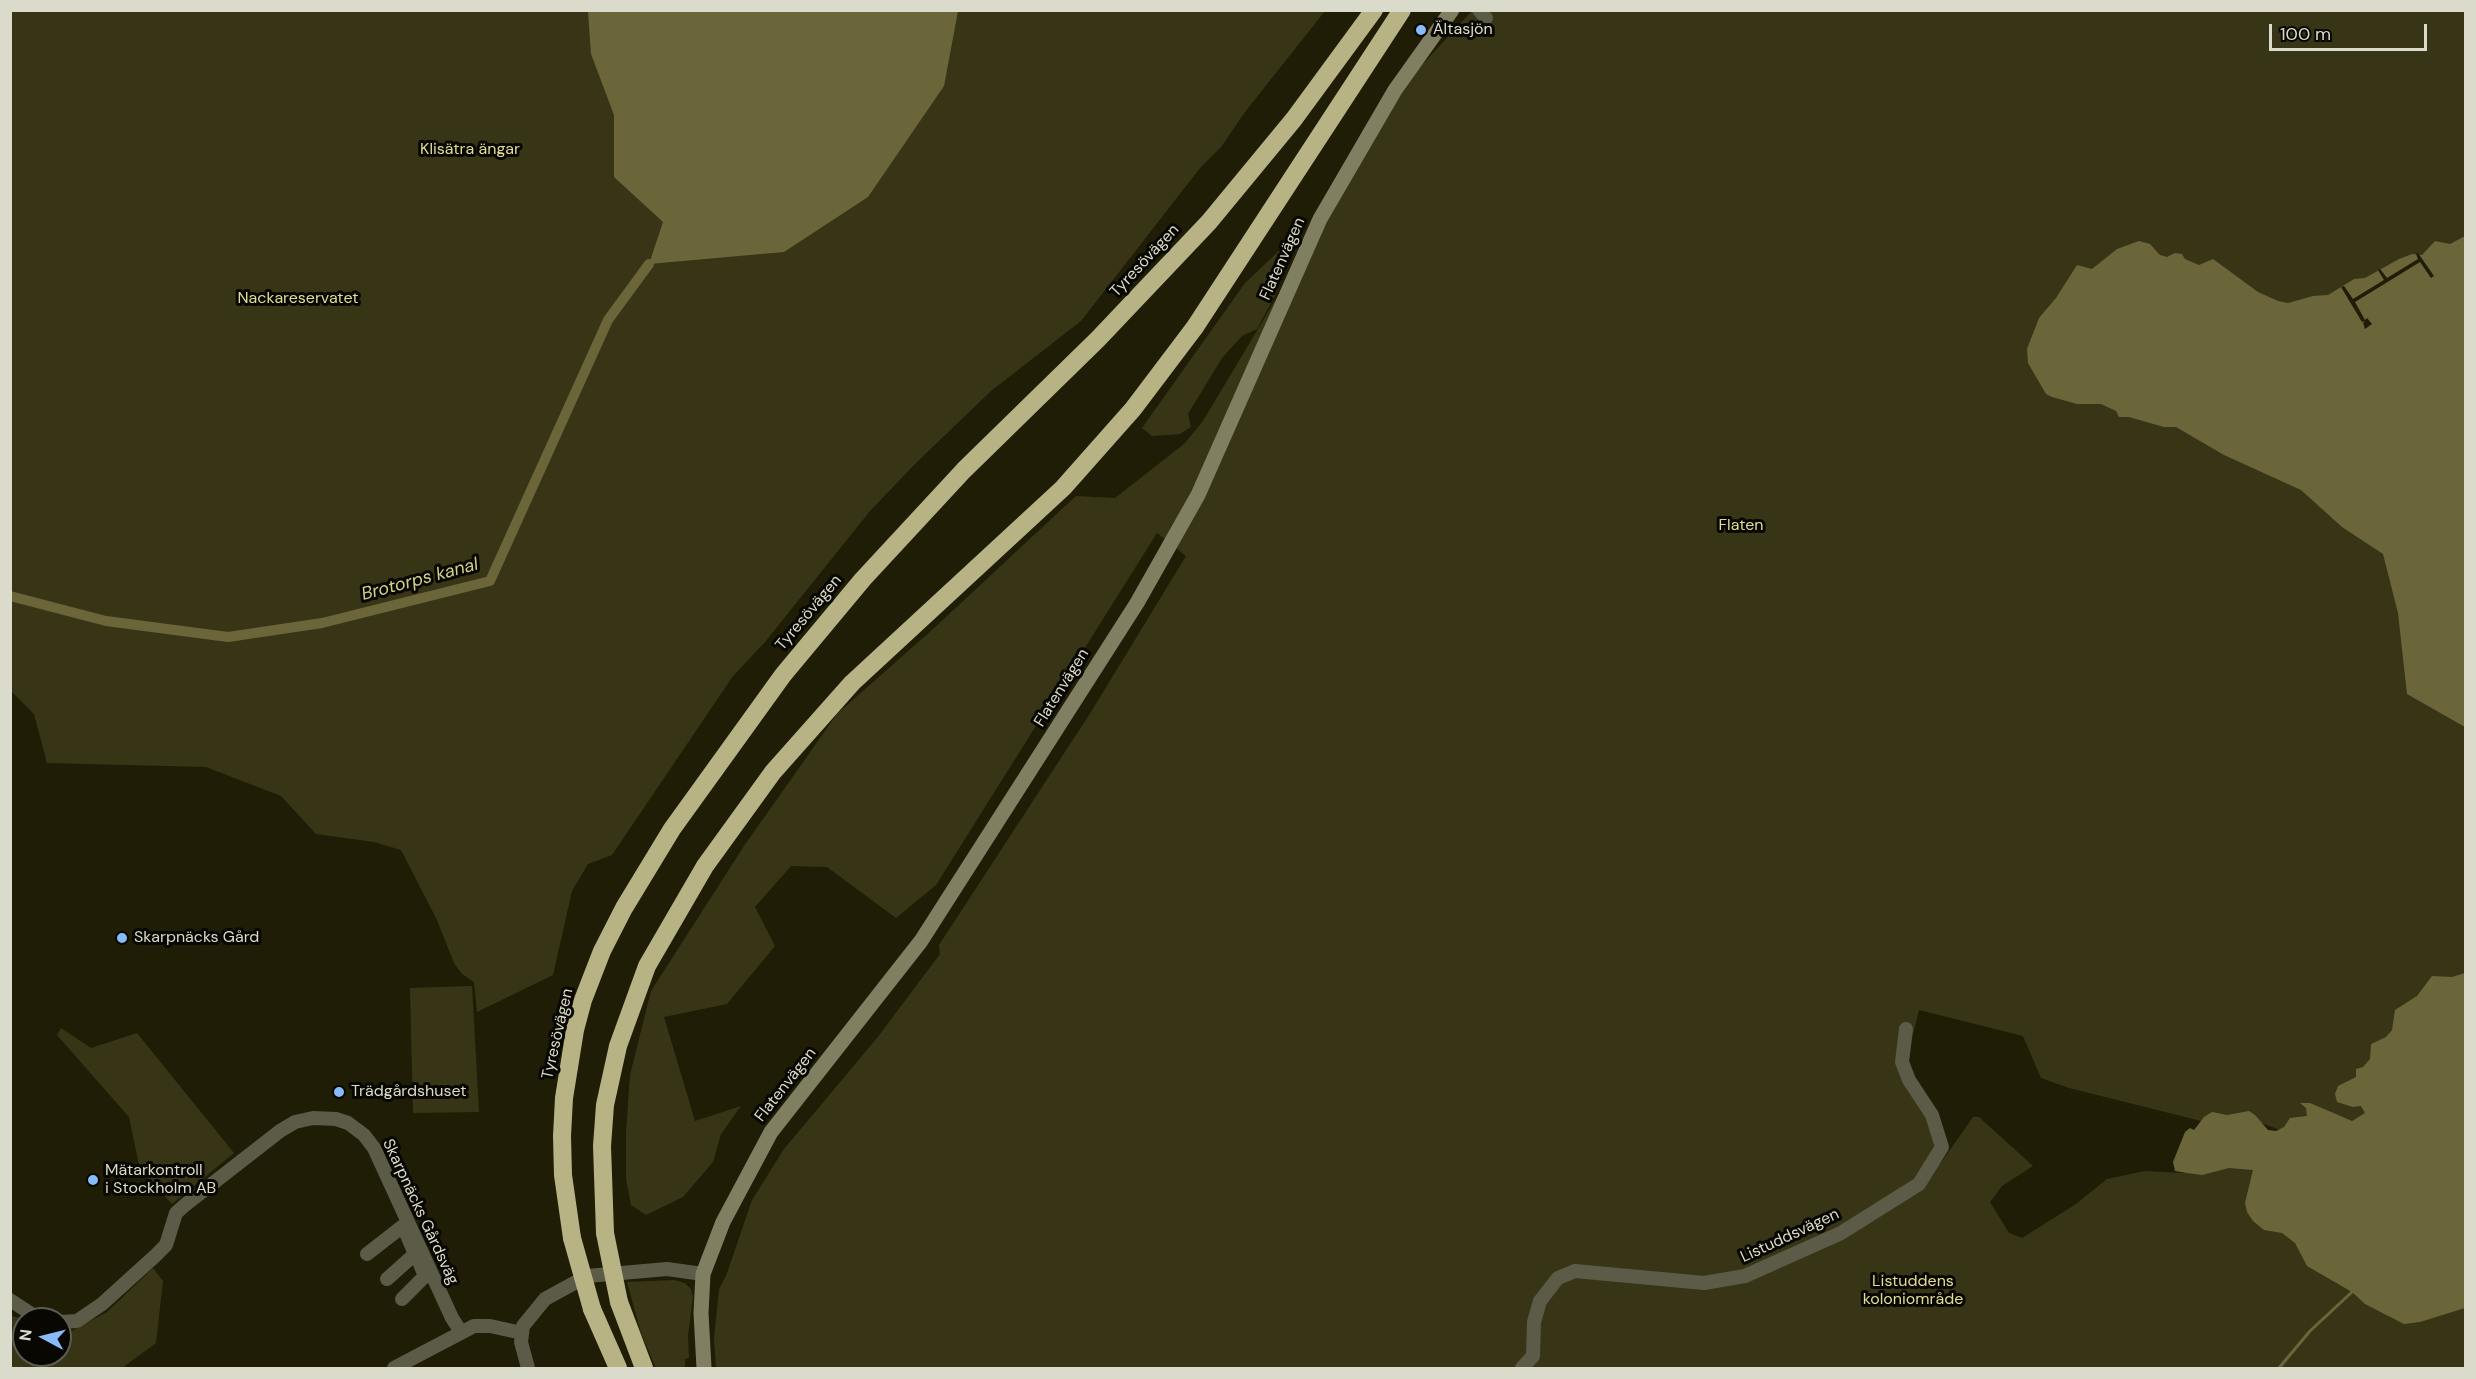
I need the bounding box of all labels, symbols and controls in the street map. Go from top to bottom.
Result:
scale bar [2272,12,2430,50]
place label: Ältasjön [1433,20,1493,40]
text: 100 m [2280,22,2331,46]
marker: Ältasjön [1414,23,1428,37]
park label: Klisätra ängar [420,140,520,160]
street label: Flatenvägen [1256,215,1310,303]
street label: Tyresövägen [1106,221,1184,301]
park label: Nackareservatet [237,289,359,309]
park label: Flaten [1719,516,1763,536]
water label: Brotorps kanal [359,554,481,606]
street label: Tyresövägen [772,571,846,655]
street label: Flatenvägen [1030,645,1094,731]
place label: Skarpnäcks Gård [134,928,259,948]
marker: Skarpnäcks Gård [115,931,129,945]
street label: Tyresövägen [538,987,578,1081]
street label: Flatenvägen [751,1044,821,1126]
place label: Trädgårdshuset [351,1082,467,1102]
marker: Trädgårdshuset [332,1085,346,1099]
street label: Skarpnäcks Gårdsväg [378,1136,462,1288]
place label: Mätarkontroll i Stockholm AB [105,1161,216,1199]
marker: Mätarkontroll i Stockholm AB [86,1173,100,1187]
street label: Listuddsvägen [1738,1205,1842,1267]
park label: Listuddens koloniområde [1863,1272,1963,1310]
north arrow [12,1307,72,1367]
text: N [14,1328,37,1342]

